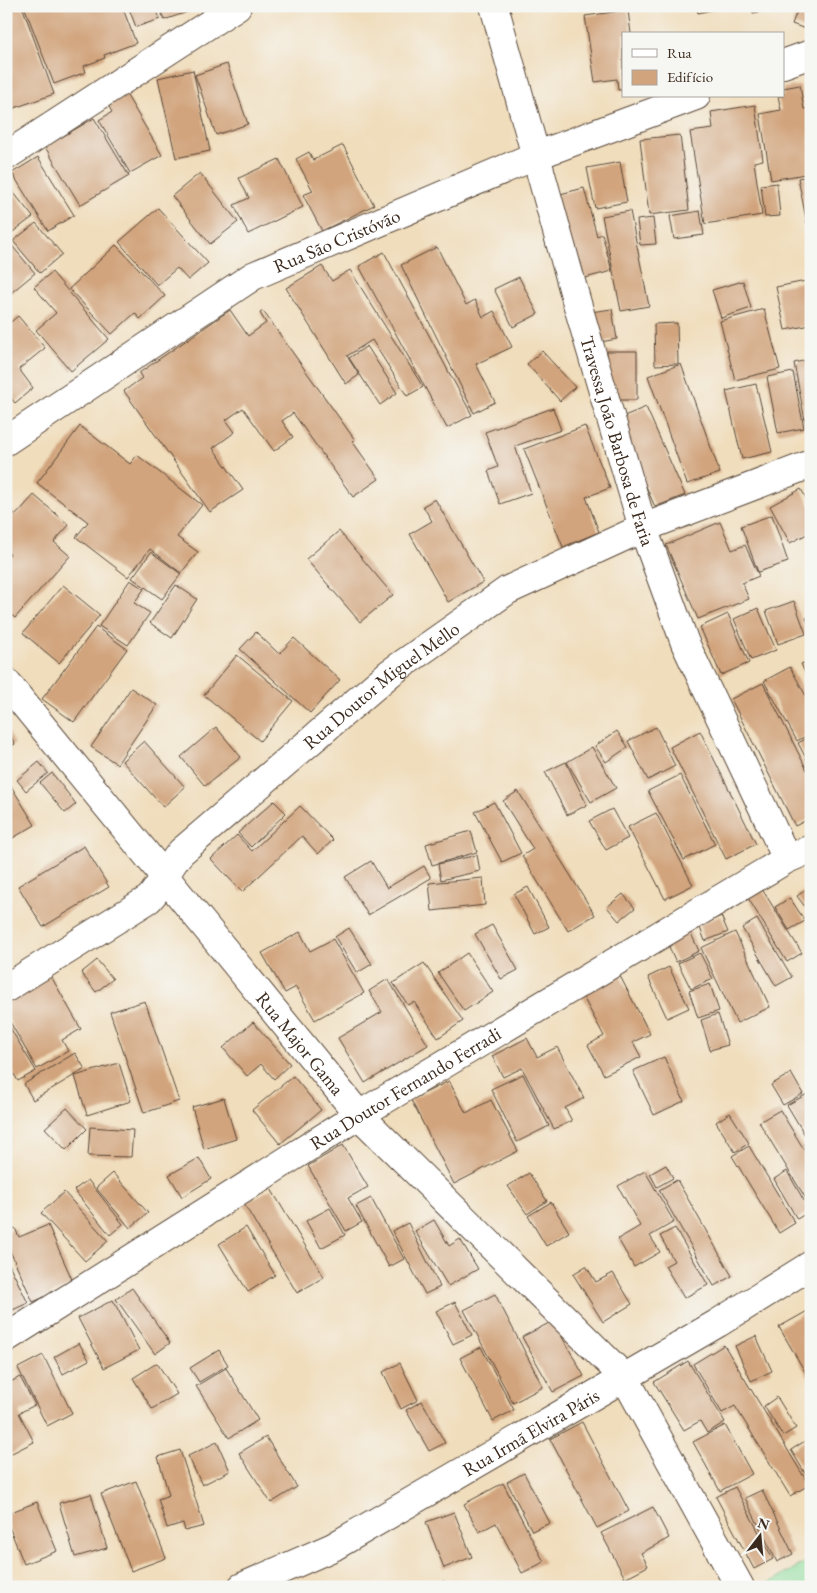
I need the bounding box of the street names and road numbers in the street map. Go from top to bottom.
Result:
street label: Rua São Cristóvão [269,202,404,278]
street label: Travessa João Barbosa de Faria [575,333,661,550]
street label: Rua Doutor Miguel Mello [298,616,464,755]
street label: Rua Major Gama [251,986,350,1101]
street label: Rua Doutor Fernando Ferradi [305,1020,506,1155]
street label: Rua Irmã Elvira Páris [458,1382,604,1482]

